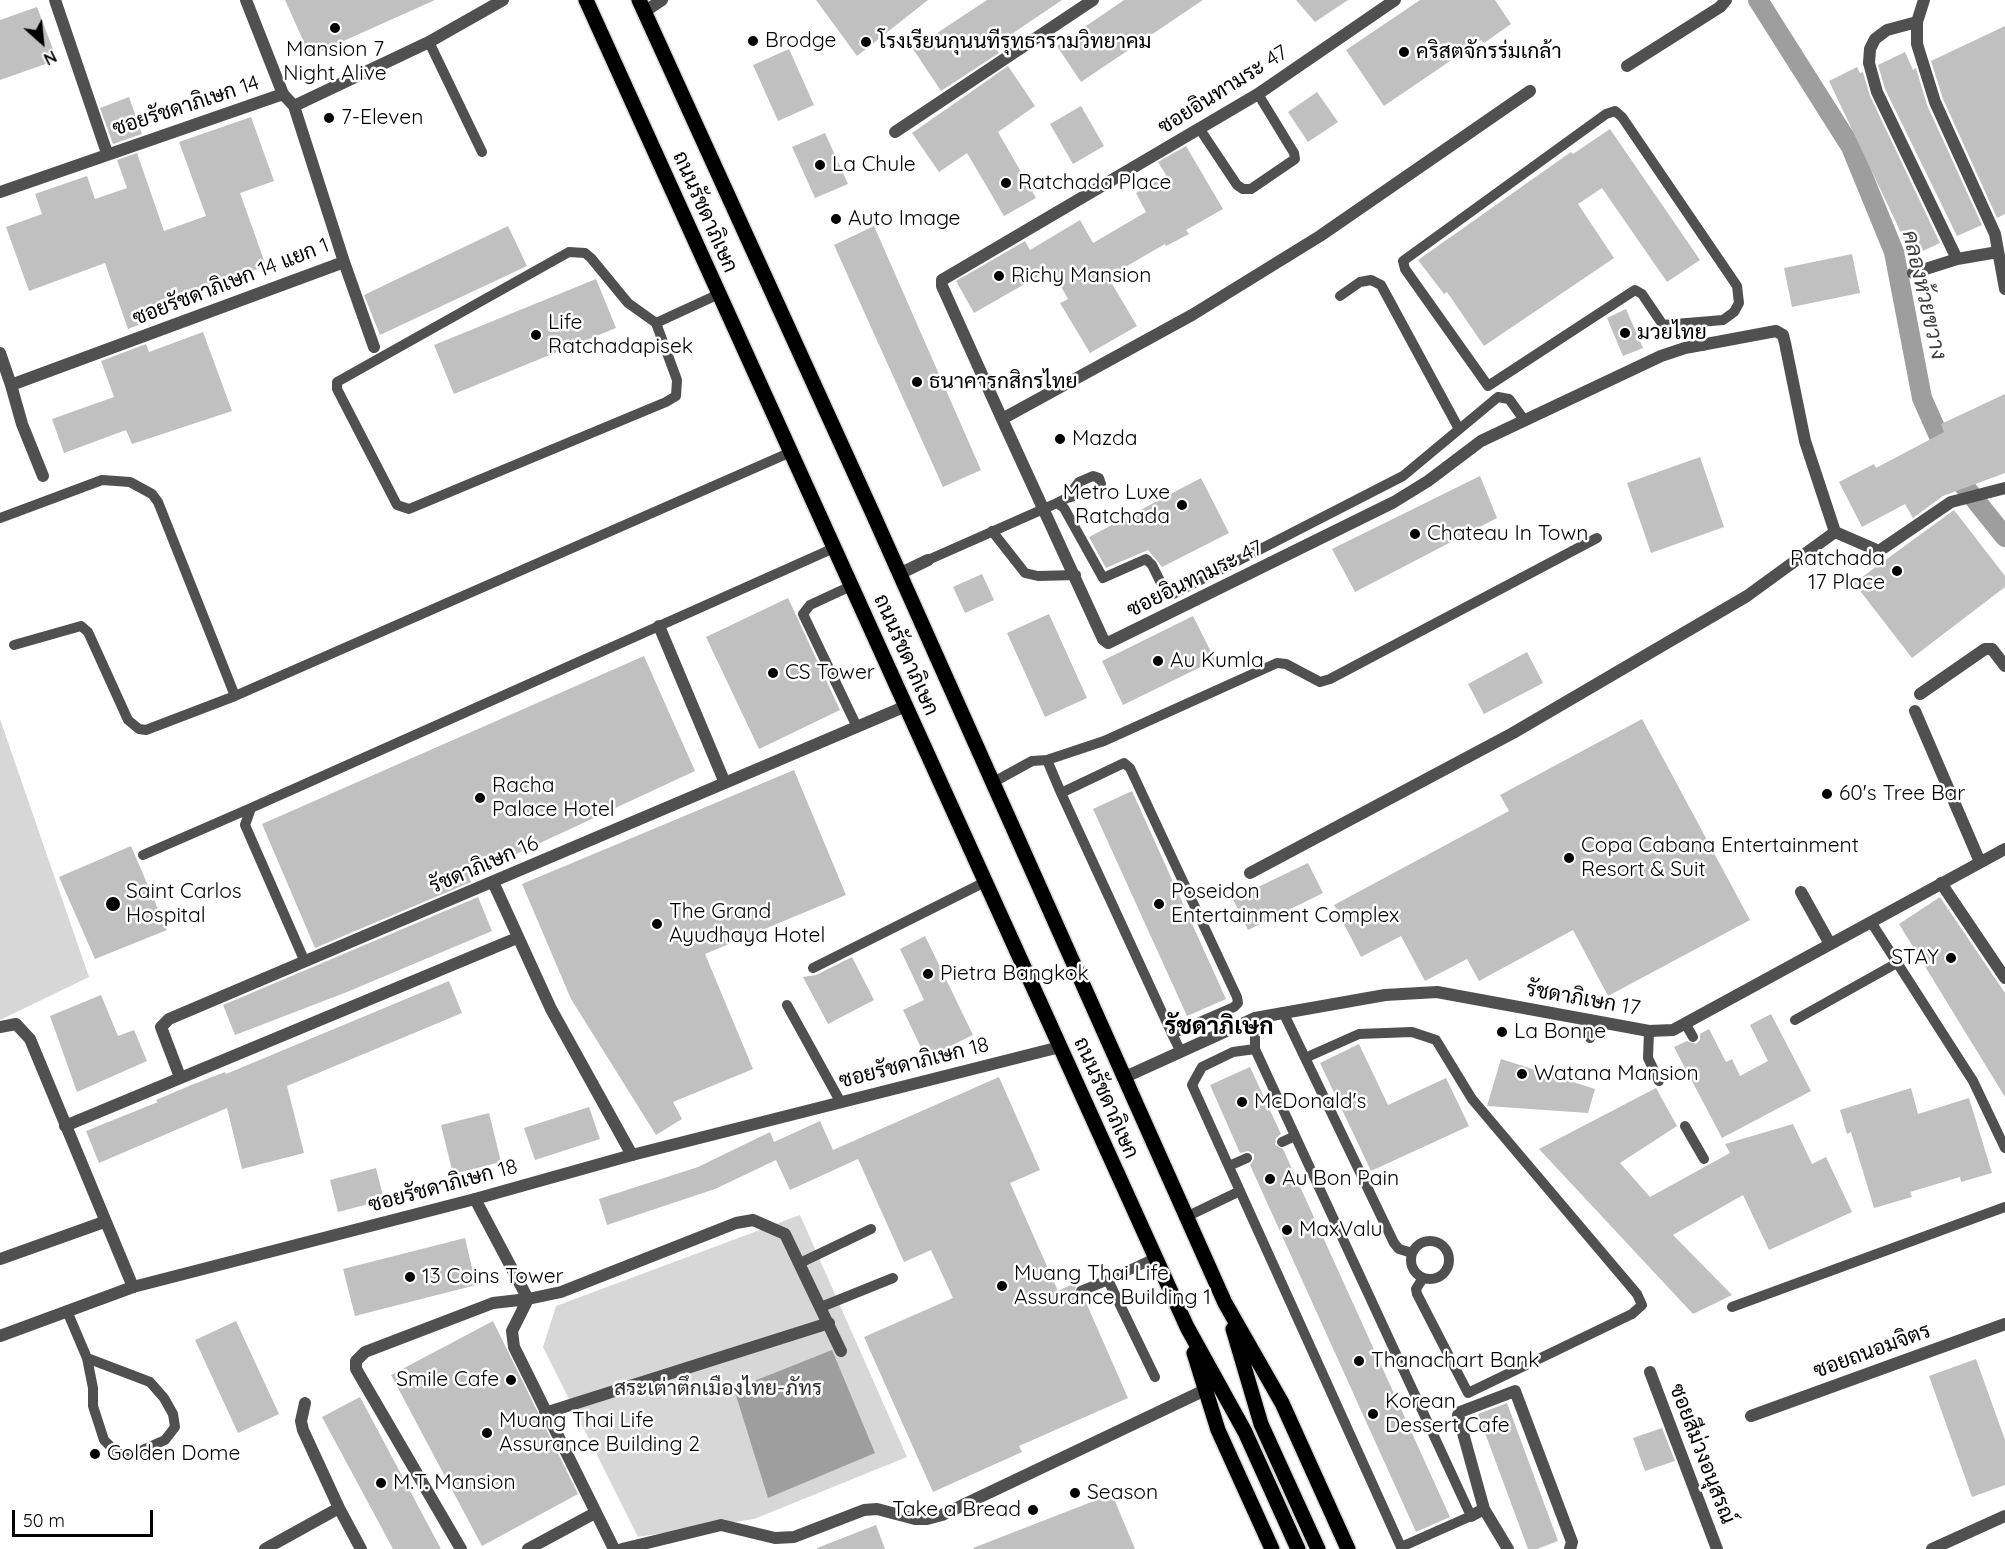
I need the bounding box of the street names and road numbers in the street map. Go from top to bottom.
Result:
street label: ซอยอินทามระ 47 [1153,40,1293,140]
street label: ซอยรัชดาภิเษก 14 [109,70,263,142]
street label: ถนนรัชดาภิเษก [667,147,743,277]
street label: ซอยรัชดาภิเษก 14 แยก 1 [129,233,333,331]
street label: ซอยอินทามระ 47 [1123,535,1267,623]
street label: ถนนรัชดาภิเษก [868,590,944,720]
street label: รัชดาภิเษก 16 [426,831,542,899]
street label: รัชดาภิเษก 17 [1524,977,1642,1021]
street label: ซอยรัชดาภิเษก 18 [837,1032,991,1094]
street label: ถนนรัชดาภิเษก [1068,1033,1144,1163]
street label: ซอยรัชดาภิเษก 18 [366,1154,520,1218]
street label: ซอยถนอมจิตร [1810,1318,1934,1384]
street label: ซอยสีม่วงอนุสรณ์ [1664,1380,1740,1528]

